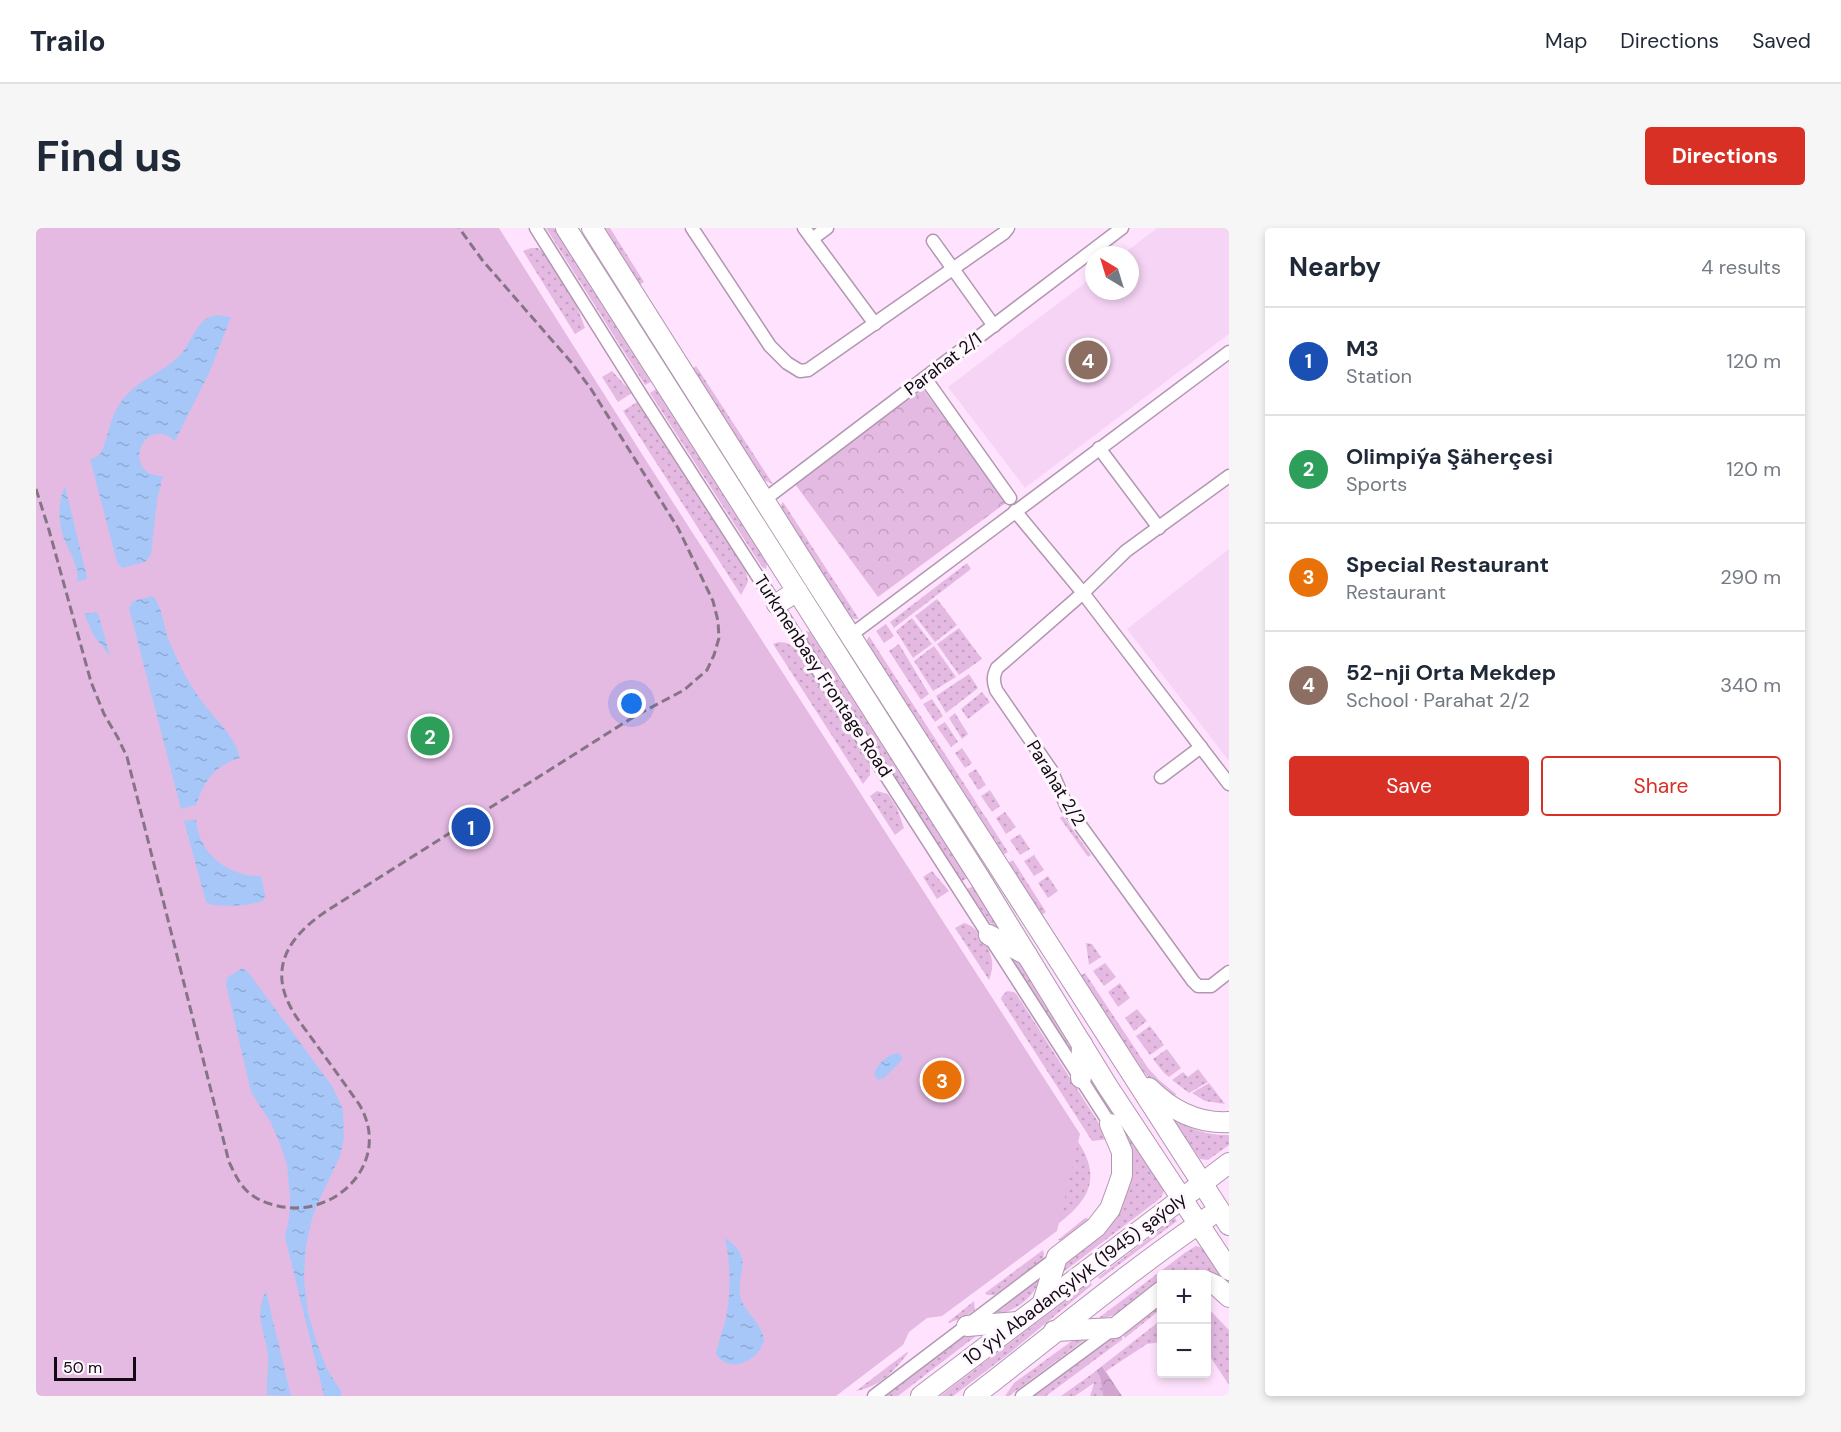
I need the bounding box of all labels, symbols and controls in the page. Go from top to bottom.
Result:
text: Trailo [30,23,106,60]
text: Map [1545,27,1587,55]
text: Directions [1620,27,1719,55]
text: Saved [1752,27,1811,55]
button: Directions [1645,127,1805,185]
text: Find us [36,129,182,184]
north arrow [1085,246,1139,300]
text: Nearby [1289,250,1381,284]
text: 4 results [1701,254,1781,280]
street label: Parahat 2/1 [899,327,987,401]
text: M3 [1346,334,1379,363]
pin: 4 [1068,338,1108,382]
text: 1 [1305,348,1312,374]
text: 120 m [1727,348,1781,374]
text: Station [1346,363,1412,389]
text: Olimpiýa Şäherçesi [1346,442,1553,471]
text: 2 [1303,456,1314,482]
text: 120 m [1727,456,1781,482]
text: Sports [1346,471,1407,497]
text: Special Restaurant [1346,550,1549,579]
text: 3 [1302,564,1315,590]
text: 290 m [1720,564,1781,590]
street label: Turkmenbasy Frontage Road [748,570,898,782]
text: Restaurant [1346,579,1446,605]
text: 52-nji Orta Mekdep [1346,658,1556,687]
text: 4 [1302,672,1315,698]
text: 340 m [1720,672,1781,698]
text: School · Parahat 2/2 [1346,687,1530,713]
your location [617,689,646,718]
pin: 2 [410,714,450,758]
street label: Parahat 2/2 [1021,736,1091,830]
button: Save [1289,756,1529,816]
button: Share [1541,756,1781,816]
pin: 1 [452,804,490,850]
pin: 3 [922,1058,962,1102]
street label: 10 ýyl Abadançylyk (1945) şaýoly [959,1187,1191,1371]
map controls [1157,1270,1211,1378]
button: + [1157,1270,1211,1324]
button: − [1157,1324,1211,1378]
scale bar [54,1354,136,1382]
text: 50 m [63,1357,102,1378]

